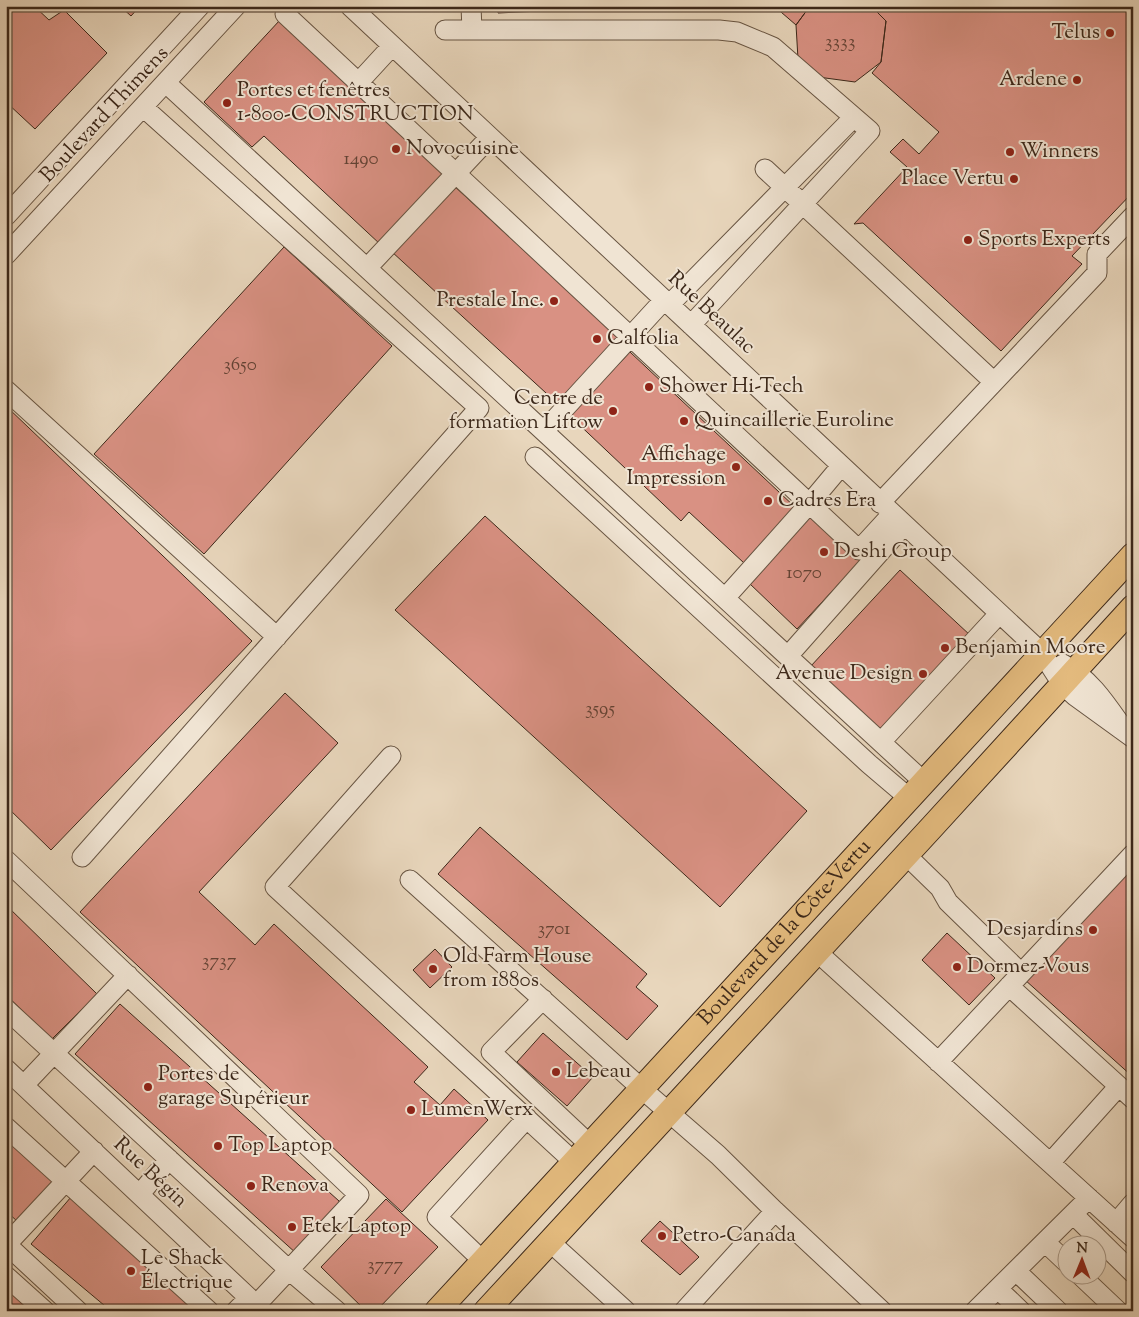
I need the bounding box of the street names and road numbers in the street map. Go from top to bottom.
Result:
street label: Boulevard Thimens [34,40,176,190]
street label: Rue Beaulac [661,264,761,362]
street label: Boulevard de la Côte-Vertu [692,833,879,1033]
street label: Rue Bégin [106,1130,194,1216]

